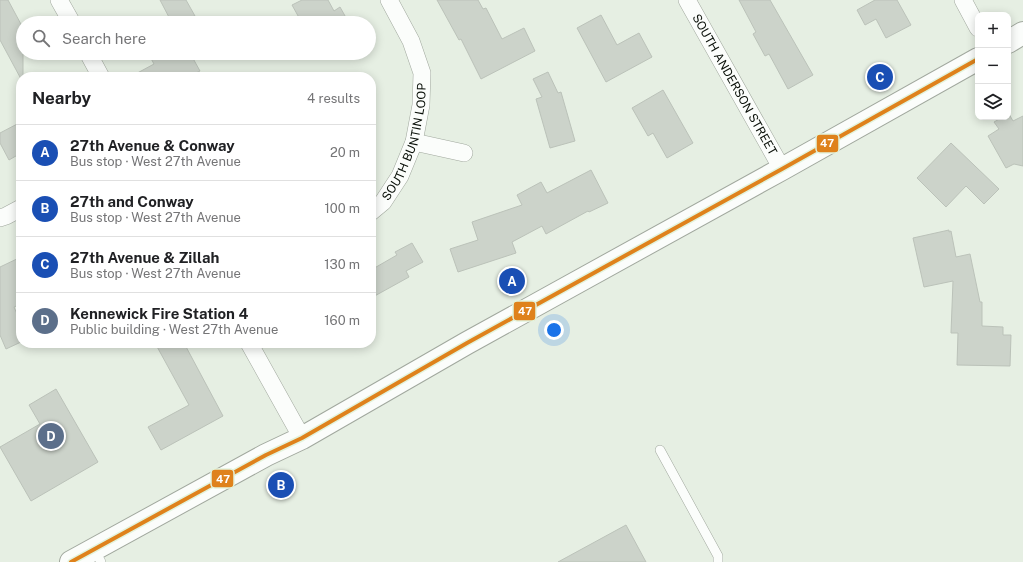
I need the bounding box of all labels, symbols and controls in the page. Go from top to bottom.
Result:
street label: SOUTH ANDERSON STREET [689,12,780,158]
map controls [975,12,1011,120]
button: + [975,12,1011,48]
search box [16,16,376,60]
icon: search [30,27,52,49]
text: Search here [62,30,146,47]
button: − [975,48,1011,84]
pin: C [867,62,893,92]
street label: SOUTH BUNTIN LOOP [379,82,429,203]
button: layers [975,84,1011,120]
text: Nearby [32,88,91,108]
text: 4 results [307,91,360,106]
line badge: 47 [816,134,839,153]
text: 27th Avenue & Conway [70,137,235,154]
text: 47 [820,137,834,149]
text: A [40,145,50,160]
text: 20 m [330,145,360,160]
text: Bus stop · West 27th Avenue [70,154,241,169]
text: 27th and Conway [70,193,194,210]
text: B [41,201,49,216]
text: 100 m [324,201,360,216]
text: Bus stop · West 27th Avenue [70,210,241,225]
text: 27th Avenue & Zillah [70,249,219,266]
text: C [40,257,50,272]
text: 130 m [324,257,360,272]
text: Bus stop · West 27th Avenue [70,266,241,281]
pin: A [499,266,525,296]
line badge: 47 [513,301,536,321]
text: Kennewick Fire Station 4 [70,305,248,322]
text: 47 [518,305,532,317]
text: D [40,313,50,328]
text: 160 m [324,313,360,328]
your location [544,320,564,340]
text: Public building · West 27th Avenue [70,322,278,337]
pin: D [38,421,64,451]
line badge: 47 [211,469,234,488]
pin: B [268,470,294,500]
text: 47 [216,473,230,485]

